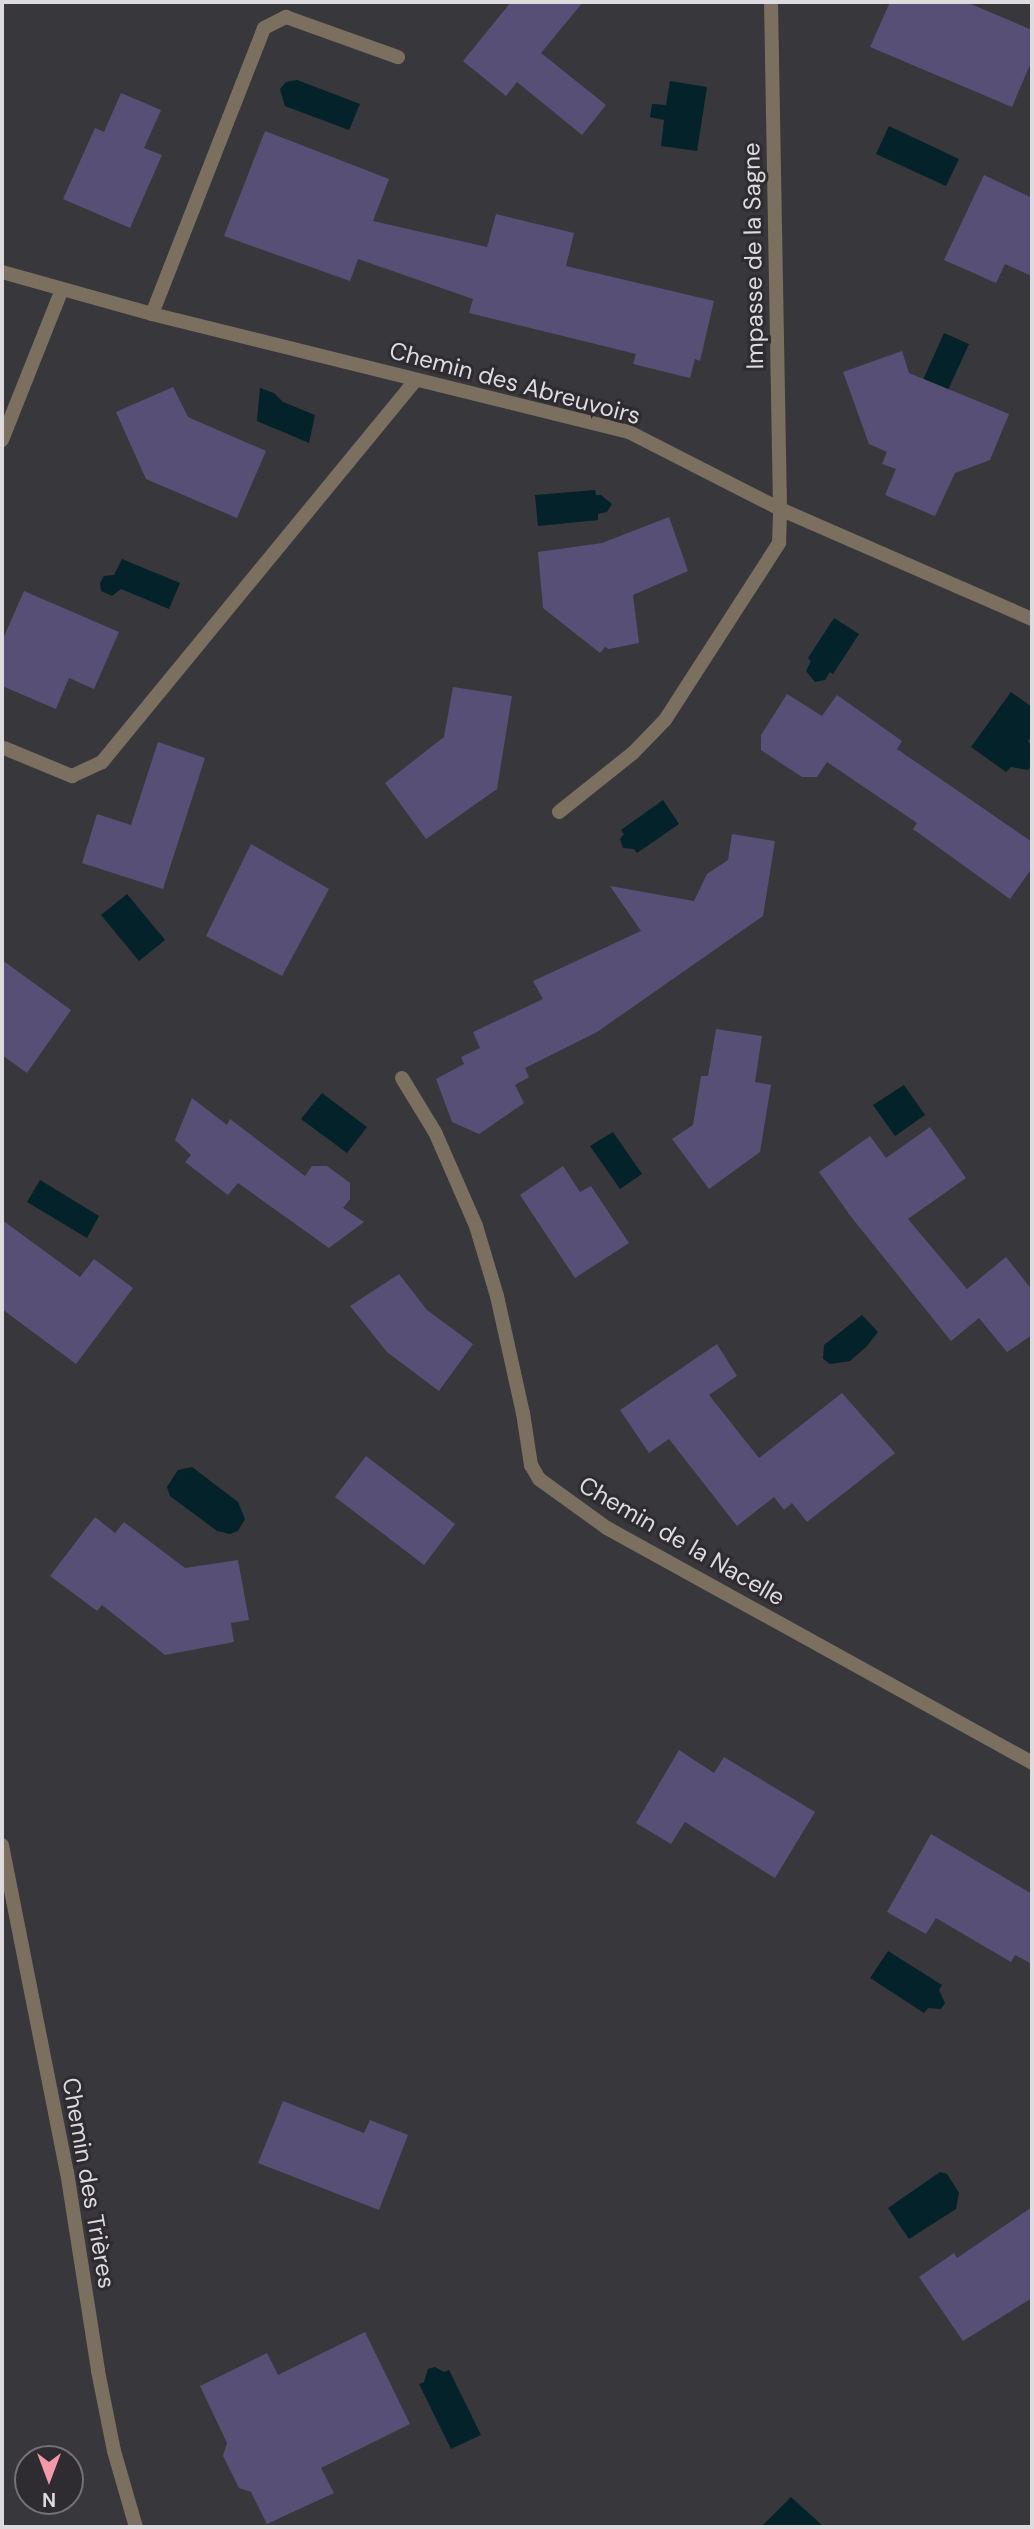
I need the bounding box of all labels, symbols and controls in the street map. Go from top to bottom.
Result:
street label: Impasse de la Sagne [737,142,769,370]
street label: Chemin des Abreuvoirs [386,336,644,430]
street label: Chemin de la Nacelle [574,1470,790,1612]
street label: Chemin des Trières [56,2075,122,2291]
north arrow [14,2445,84,2515]
text: N [42,2487,56,2512]

